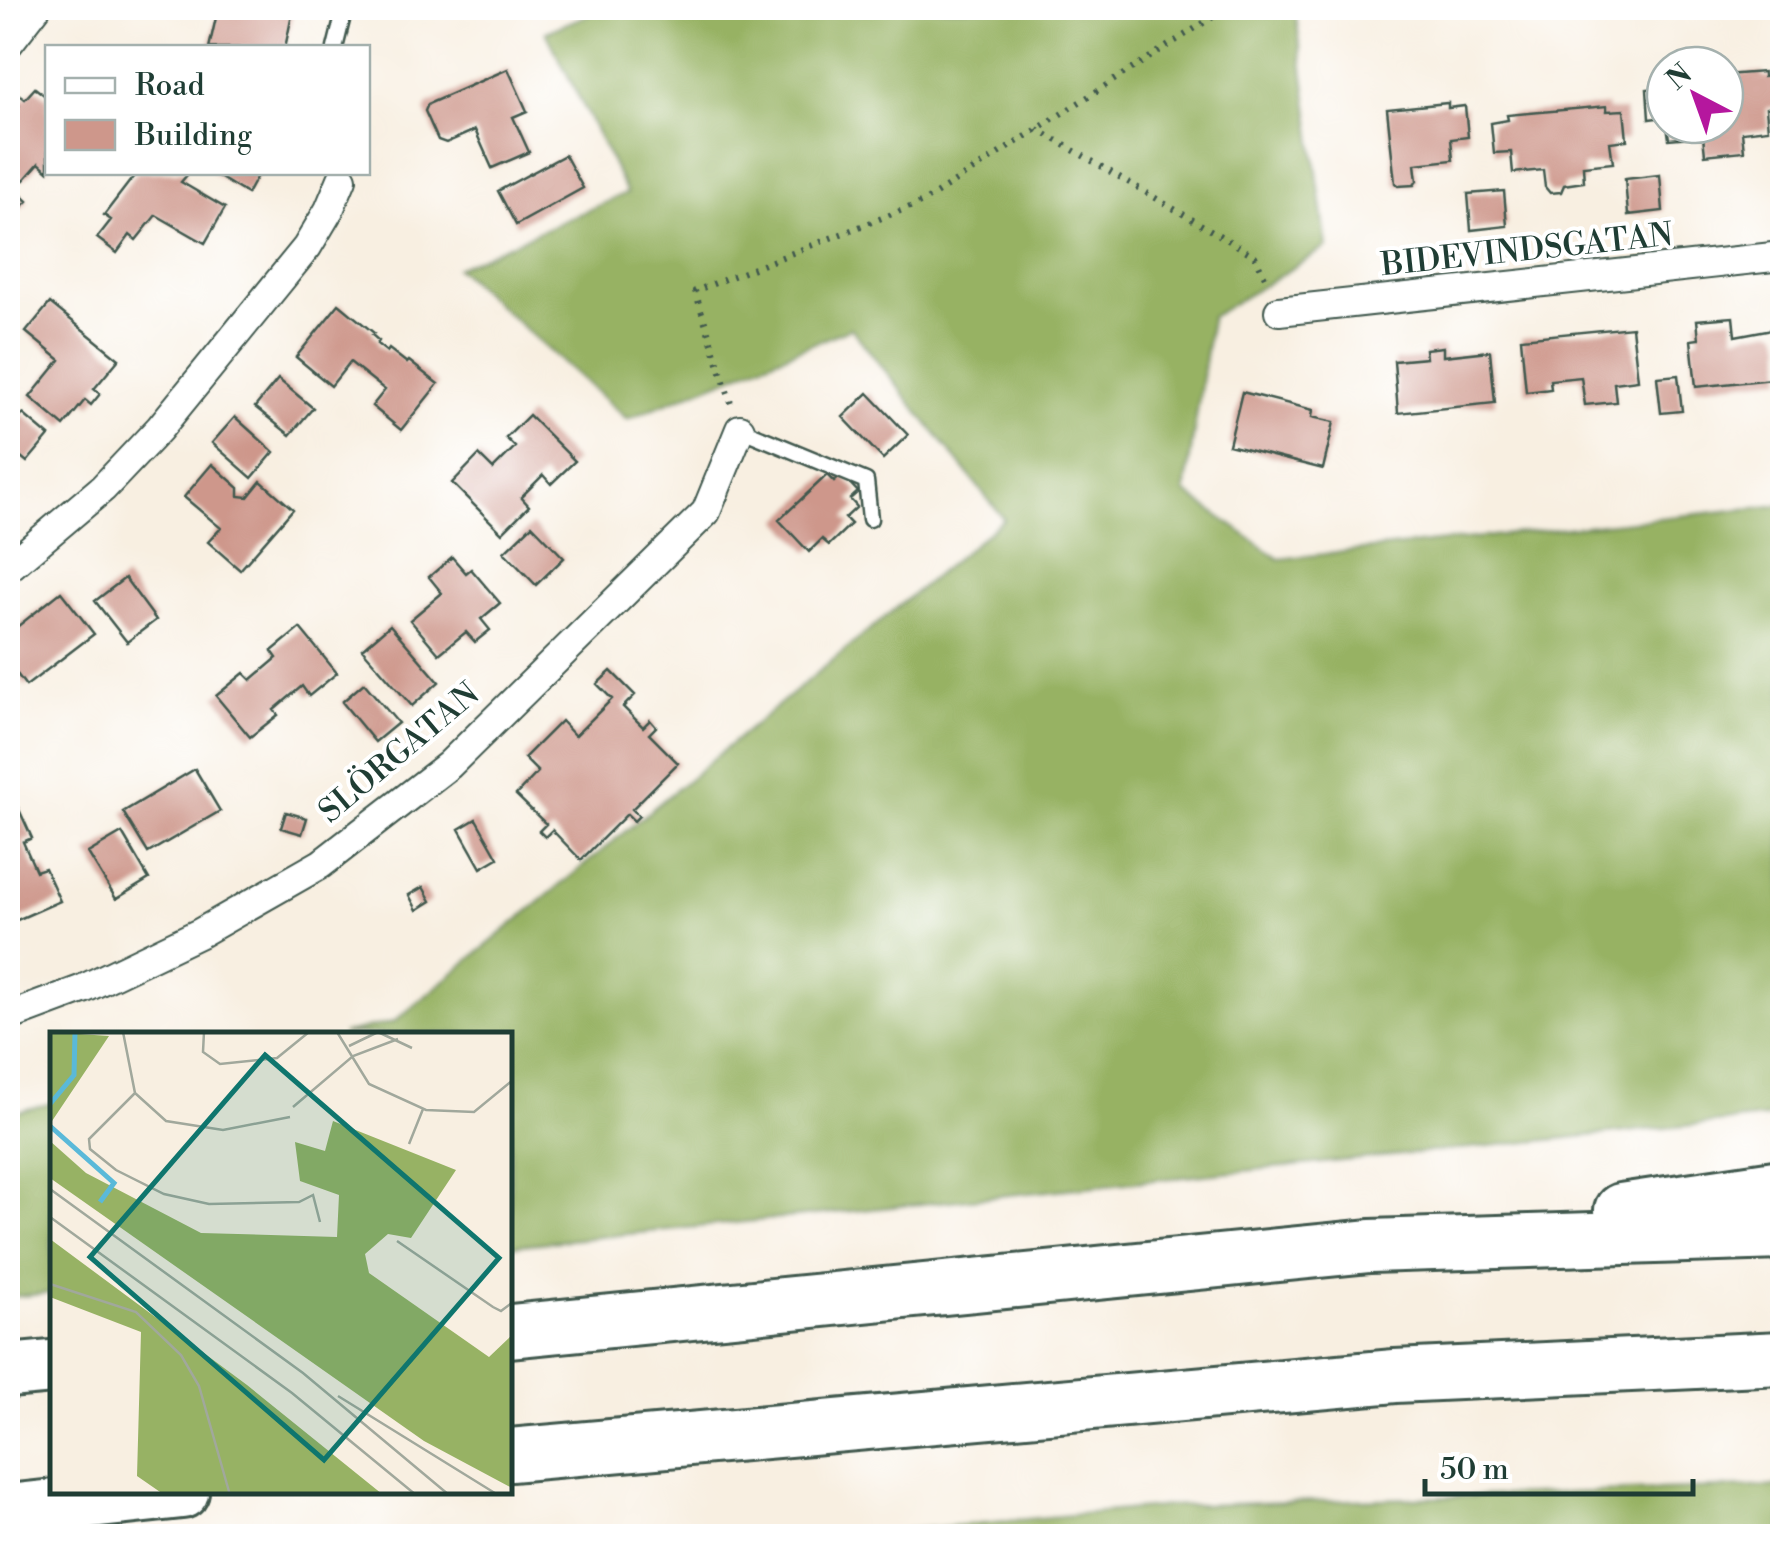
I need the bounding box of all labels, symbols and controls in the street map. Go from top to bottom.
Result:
legend [45,45,370,175]
north arrow [1645,45,1745,145]
text: N [1660,57,1699,98]
text: Road [135,67,205,105]
text: Building [134,117,253,155]
street label: BIDEVINDSGATAN [1378,215,1675,285]
street label: SLÖRGATAN [310,673,487,832]
inset map [50,1032,512,1494]
scale bar [1425,1434,1692,1496]
text: 50 m [1440,1451,1509,1489]

